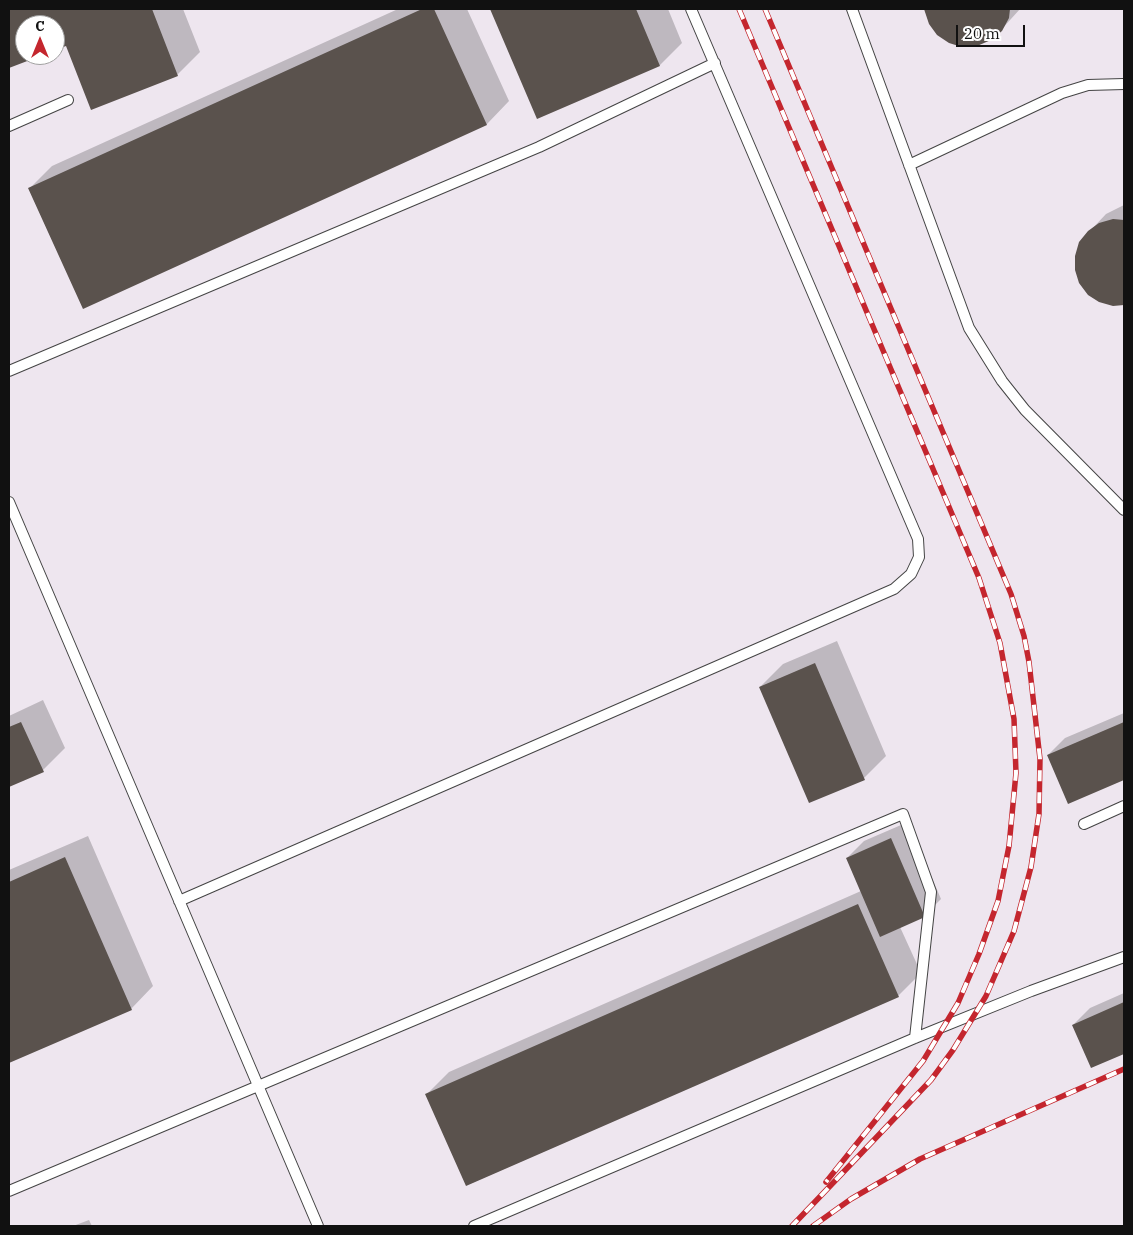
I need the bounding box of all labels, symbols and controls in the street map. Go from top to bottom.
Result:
north arrow [15,15,65,65]
scale bar [958,15,1027,47]
text: С [35,17,45,35]
text: 20 m [964,24,1000,43]

